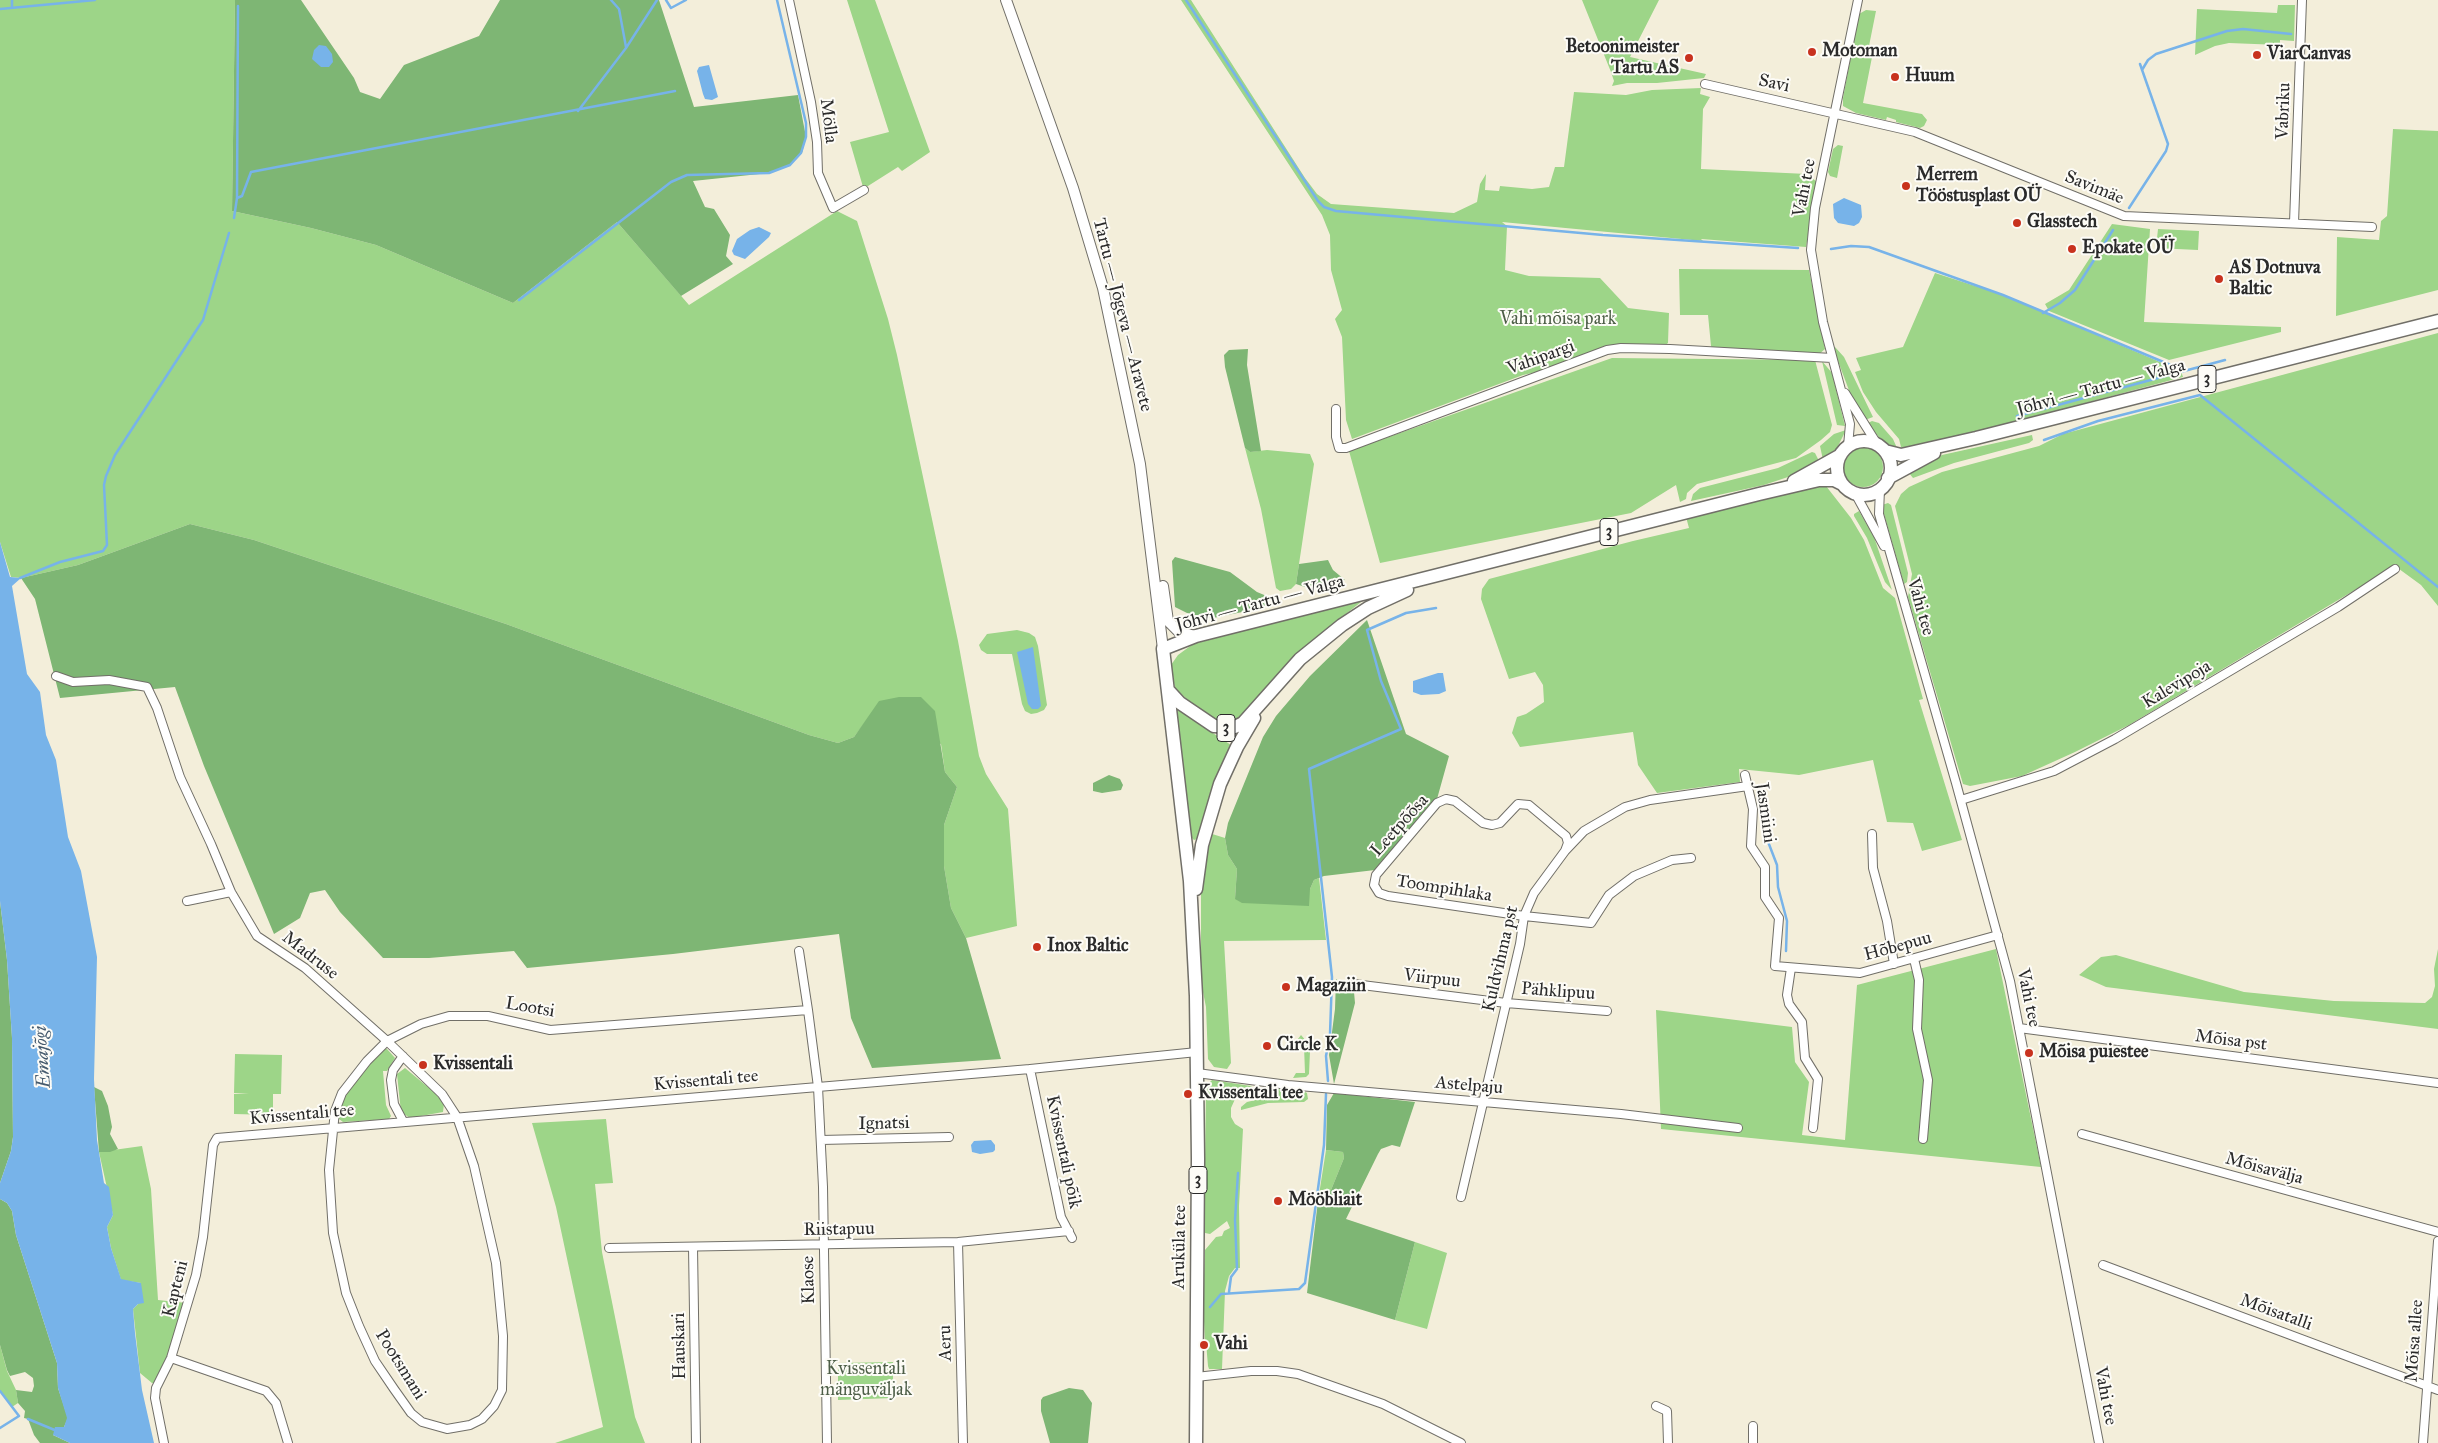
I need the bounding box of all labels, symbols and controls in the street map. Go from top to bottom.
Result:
place label: Betoonimeister Tartu AS [1565,37,1679,80]
place label: Motoman [1822,41,1898,63]
place label: ViarCanvas [2267,44,2351,66]
marker: Motoman [1806,46,1818,58]
marker: ViarCanvas [2251,49,2263,61]
marker: Betoonimeister Tartu AS [1683,52,1695,64]
place label: Huum [1905,66,1955,88]
street label: Savi [1756,70,1792,98]
marker: Huum [1889,71,1901,83]
street label: Vabriku [2272,82,2296,140]
street label: Mölla [815,97,841,145]
street label: Vahi tee [1789,157,1821,219]
place label: Merrem Tööstusplast OÜ [1916,165,2041,208]
street label: Savimäe [2061,166,2127,210]
marker: Merrem Tööstusplast OÜ [1900,180,1912,192]
place label: Glasstech [2027,212,2097,234]
street label: Tartu — Jõgeva — Aravete [1087,216,1157,414]
marker: Glasstech [2011,217,2023,229]
place label: Epokate OÜ [2082,238,2174,260]
marker: Epokate OÜ [2066,243,2078,255]
place label: AS Dotnuva Baltic [2229,258,2321,300]
marker: AS Dotnuva Baltic [2213,273,2225,285]
park label: Vahi mõisa park [1500,309,1616,331]
street label: Vahipargi [1504,336,1578,380]
street label: Jõhvi — Tartu — Valga [2014,355,2188,421]
road number: 3 [2198,366,2216,392]
road number: 3 [1600,518,1618,546]
street label: Jõhvi — Tartu — Valga [1173,571,1347,637]
street label: Vahi tee [1901,576,1939,638]
street label: Kalevipoja [2139,656,2215,714]
road number: 3 [1217,714,1235,741]
street label: Jasmiini [1750,781,1780,845]
street label: Leetpõõsa [1366,790,1434,862]
street label: Toompihlaka [1395,871,1493,907]
street label: Kuldvihma pst [1478,904,1524,1014]
street label: Madruse [277,927,343,985]
street label: Hõbepuu [1862,928,1934,966]
place label: Inox Baltic [1047,936,1129,958]
marker: Inox Baltic [1031,941,1043,953]
street label: Viirpuu [1402,965,1462,993]
street label: Vahi tee [2011,967,2045,1029]
place label: Magaziin [1296,976,1366,998]
street label: Pähklipuu [1520,979,1596,1005]
marker: Magaziin [1280,981,1292,993]
street label: Lootsi [504,993,556,1023]
water label: Emajõgi [29,1025,57,1089]
street label: Mõisa pst [2194,1026,2268,1056]
place label: Circle K [1277,1035,1337,1057]
marker: Circle K [1261,1040,1273,1052]
place label: Mõisa puiestee [2039,1042,2148,1064]
marker: Mõisa puiestee [2023,1047,2035,1059]
place label: Kvissentali [433,1054,513,1076]
marker: Kvissentali [417,1059,429,1071]
street label: Kvissentali tee [653,1066,759,1096]
street label: Astelpaju [1434,1072,1504,1100]
place label: Kvissentali tee [1198,1083,1303,1105]
marker: Kvissentali tee [1182,1088,1194,1100]
street label: Kvissentali põik [1040,1093,1086,1211]
street label: Kvissentali tee [249,1100,355,1130]
street label: Ignatsi [858,1113,910,1135]
street label: Mõisavälja [2223,1148,2305,1190]
road number: 3 [1189,1166,1207,1194]
place label: Mööbliait [1288,1190,1362,1212]
marker: Mööbliait [1272,1195,1284,1207]
street label: Aruküla tee [1168,1205,1192,1289]
street label: Riistapuu [803,1219,875,1241]
street label: Klaose [798,1256,820,1304]
street label: Kapteni [159,1258,193,1320]
street label: Mõisatalli [2237,1290,2315,1336]
street label: Mõisa allee [2401,1299,2429,1383]
street label: Hauskari [669,1312,691,1380]
street label: Aeru [935,1325,957,1361]
street label: Pootsmani [370,1326,430,1404]
place label: Vahi [1214,1334,1248,1356]
marker: Vahi [1198,1339,1210,1351]
park label: Kvissentali mänguväljak [820,1359,912,1402]
street label: Vahi tee [2089,1365,2121,1427]

